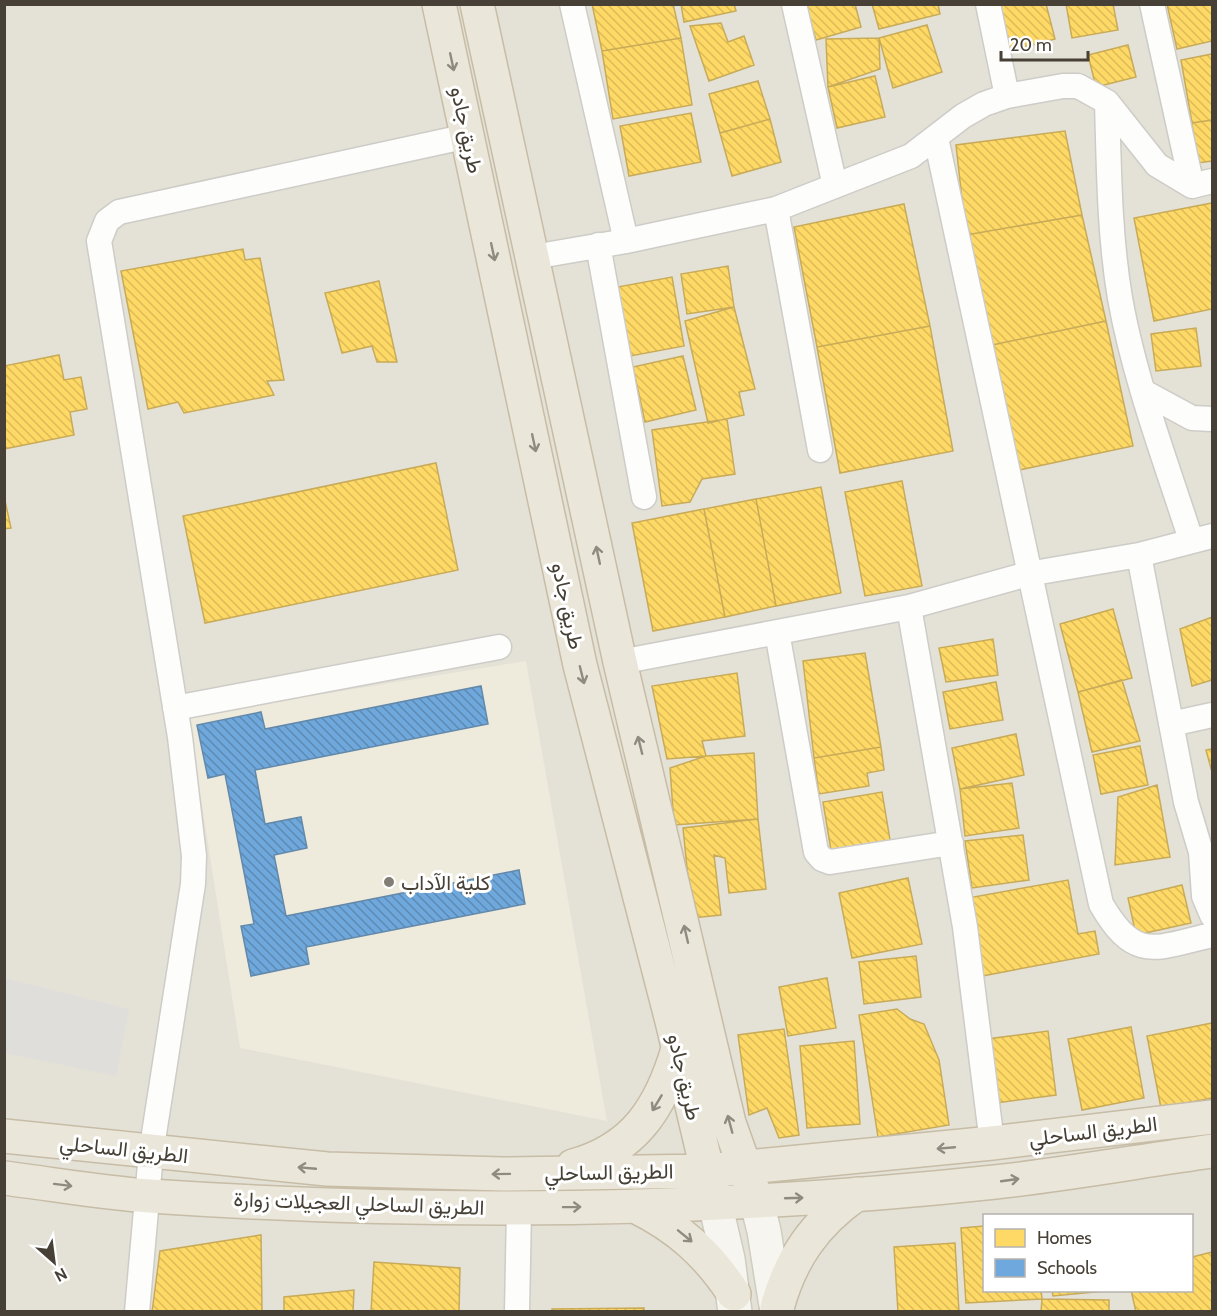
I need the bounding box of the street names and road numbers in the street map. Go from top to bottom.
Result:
street label: طريق جادو [445,84,488,176]
street label: طريق جادو [546,560,589,652]
street label: طريق جادو [662,1031,707,1123]
street label: الطريق الساحلي [1027,1111,1159,1156]
street label: الطريق الساحلي [58,1130,190,1173]
street label: الطريق الساحلي [544,1158,674,1191]
street label: الطريق الساحلي العجيلات زوارة [233,1186,485,1225]

